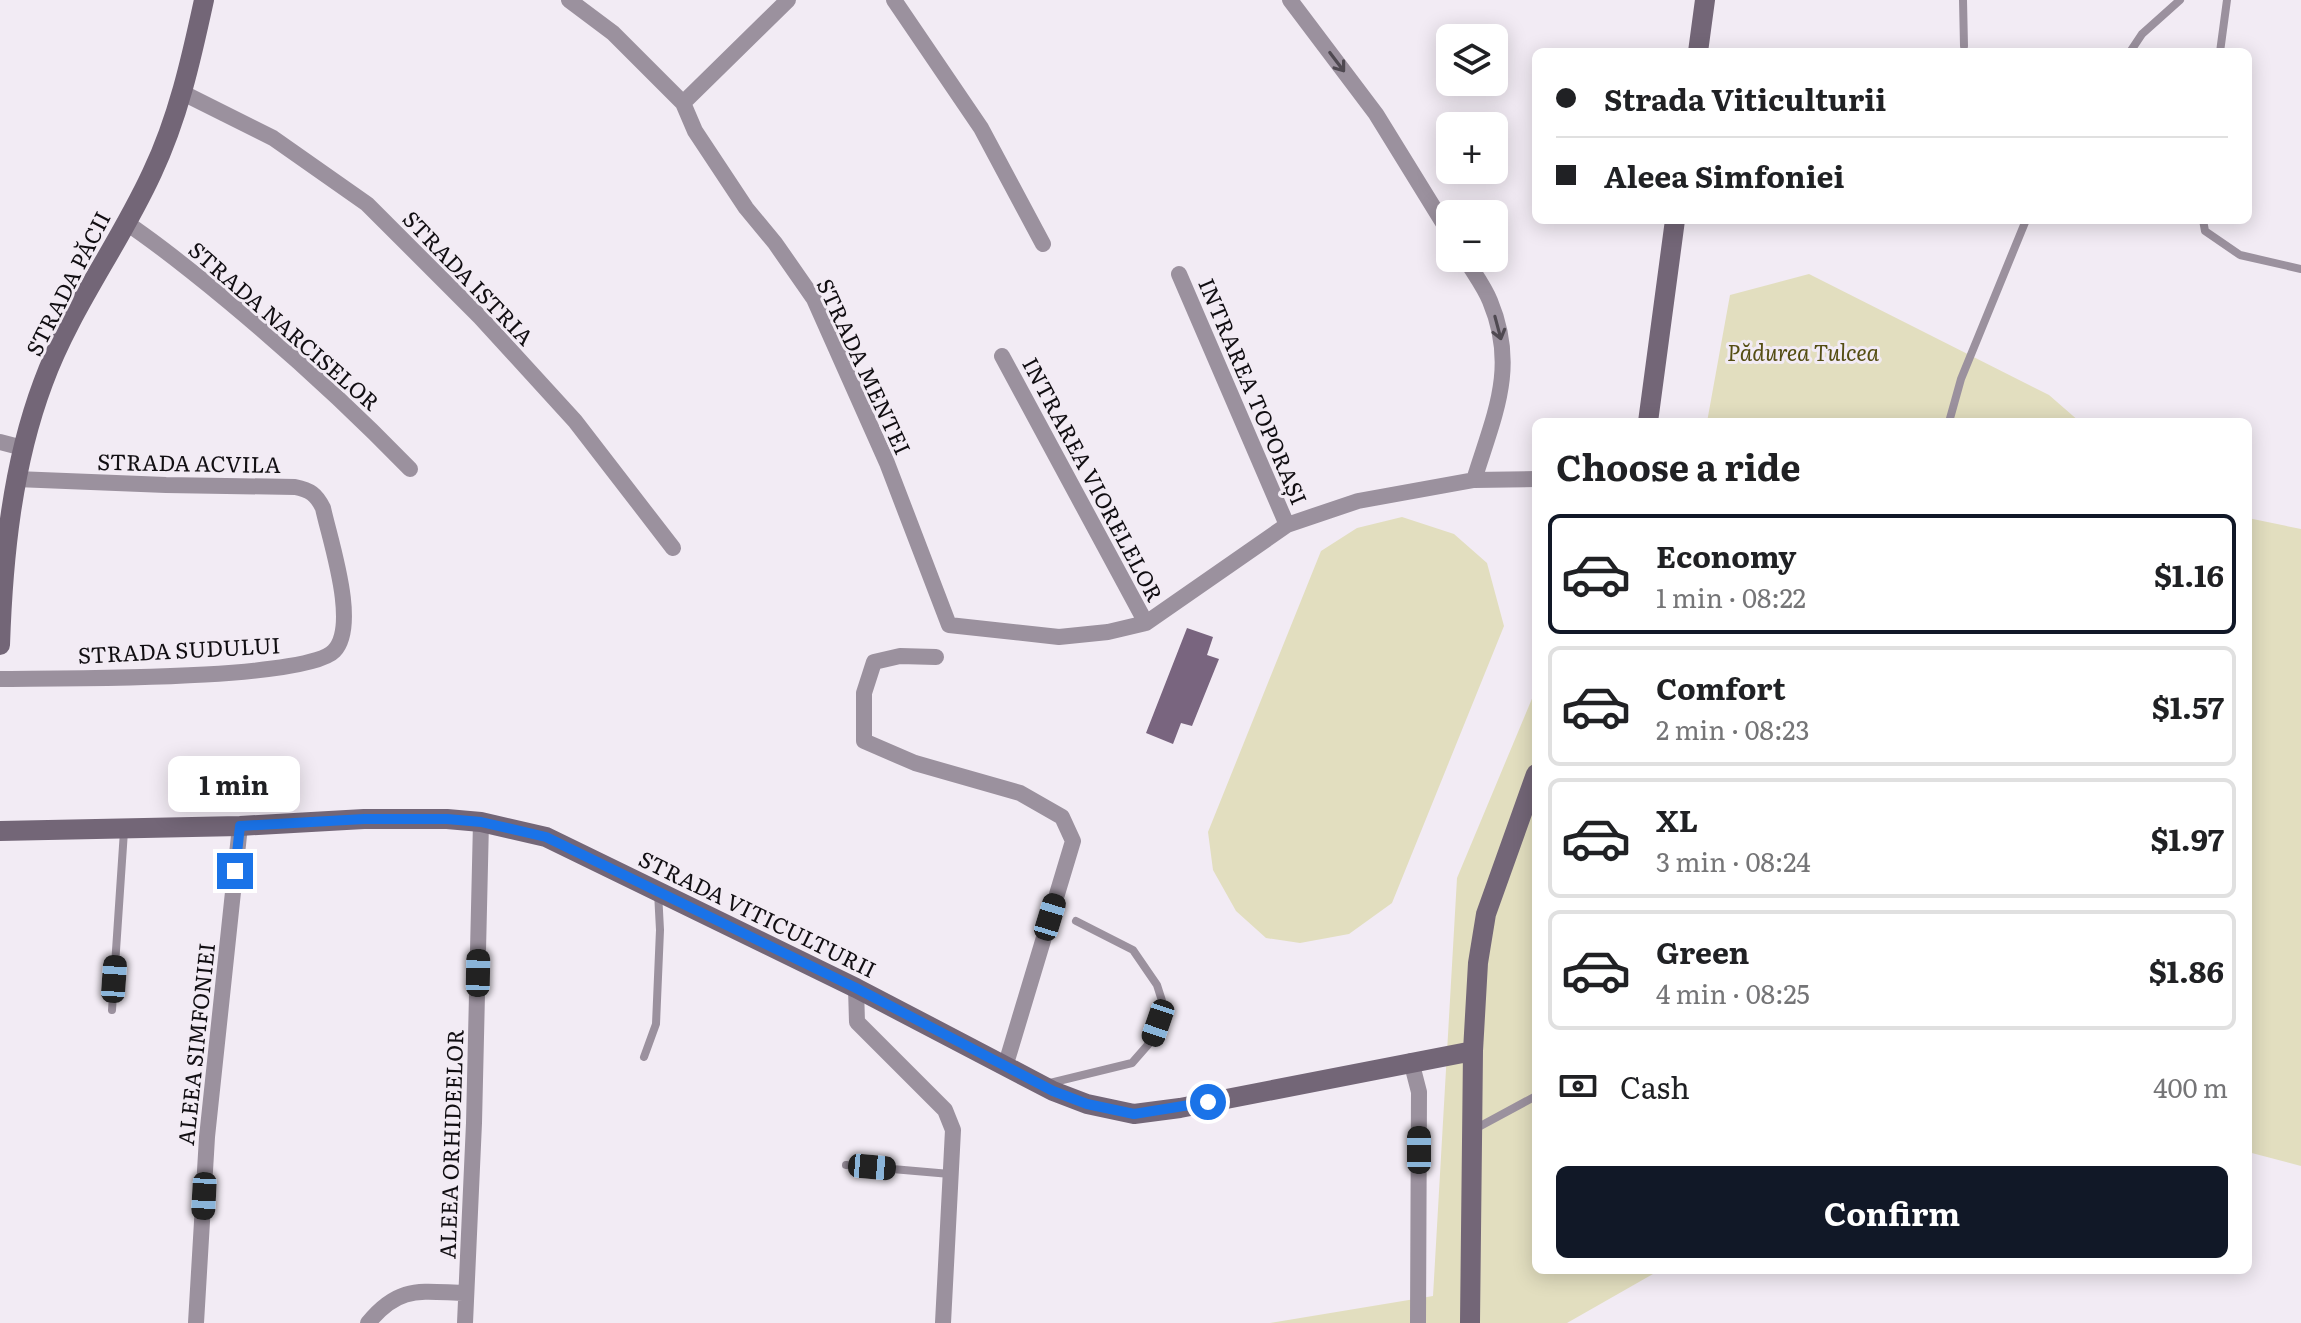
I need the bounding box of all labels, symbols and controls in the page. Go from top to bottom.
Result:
map controls [1436,24,1508,272]
button: layers [1436,24,1508,96]
one-way arrow [1329,51,1346,72]
text: Strada Viticulturii [1604,76,1886,120]
button: + [1436,112,1508,184]
text: Aleea Simfoniei [1604,153,1844,197]
button: − [1436,200,1508,272]
street label: STRADA ISTRIA [396,202,542,352]
street label: STRADA PĂCII [16,205,118,361]
street label: STRADA NARCISELOR [182,233,388,417]
street label: STRADA MENTEI [810,272,920,460]
street label: INTRAREA TOPORAȘI [1191,273,1317,509]
one-way arrow [1492,314,1507,340]
park label: Pădurea Tulcea [1727,335,1879,368]
street label: INTRAREA VIORELELOR [1015,351,1173,607]
text: Choose a ride [1556,439,1801,492]
street label: STRADA ACVILA [97,444,281,480]
text: Economy [1656,533,1796,577]
icon: car [1560,538,1632,610]
text: $1.16 [2154,552,2224,596]
text: 1 min · 08:22 [1656,577,1806,616]
street label: STRADA SUDULUI [77,627,281,671]
text: Comfort [1656,665,1786,709]
icon: car [1560,670,1632,742]
text: $1.57 [2152,684,2224,728]
text: 2 min · 08:23 [1656,709,1810,748]
callout: 1 min [169,755,301,811]
text: 1 min [199,764,269,803]
text: XL [1656,797,1698,841]
icon: car [1560,802,1632,874]
text: $1.97 [2151,816,2224,860]
street label: STRADA VITICULTURII [634,841,882,985]
text: 3 min · 08:24 [1656,841,1811,880]
route end [217,853,253,889]
car [1032,891,1068,943]
text: Green [1656,929,1749,973]
icon: car [1560,934,1632,1006]
street label: ALEEA SIMFONIEI [168,941,222,1147]
text: $1.86 [2149,948,2224,992]
car [466,949,490,997]
car [100,954,128,1004]
text: 4 min · 08:25 [1656,973,1810,1012]
car [1139,996,1177,1050]
street label: ALEEA ORHIDEELOR [429,1028,471,1260]
icon: cash [1556,1064,1600,1108]
text: Cash [1620,1064,1690,1108]
text: 400 m [2153,1067,2228,1106]
route start [1190,1084,1226,1120]
car [1407,1126,1431,1174]
car [847,1153,897,1181]
button: Confirm [1556,1166,2228,1258]
car [191,1171,217,1221]

